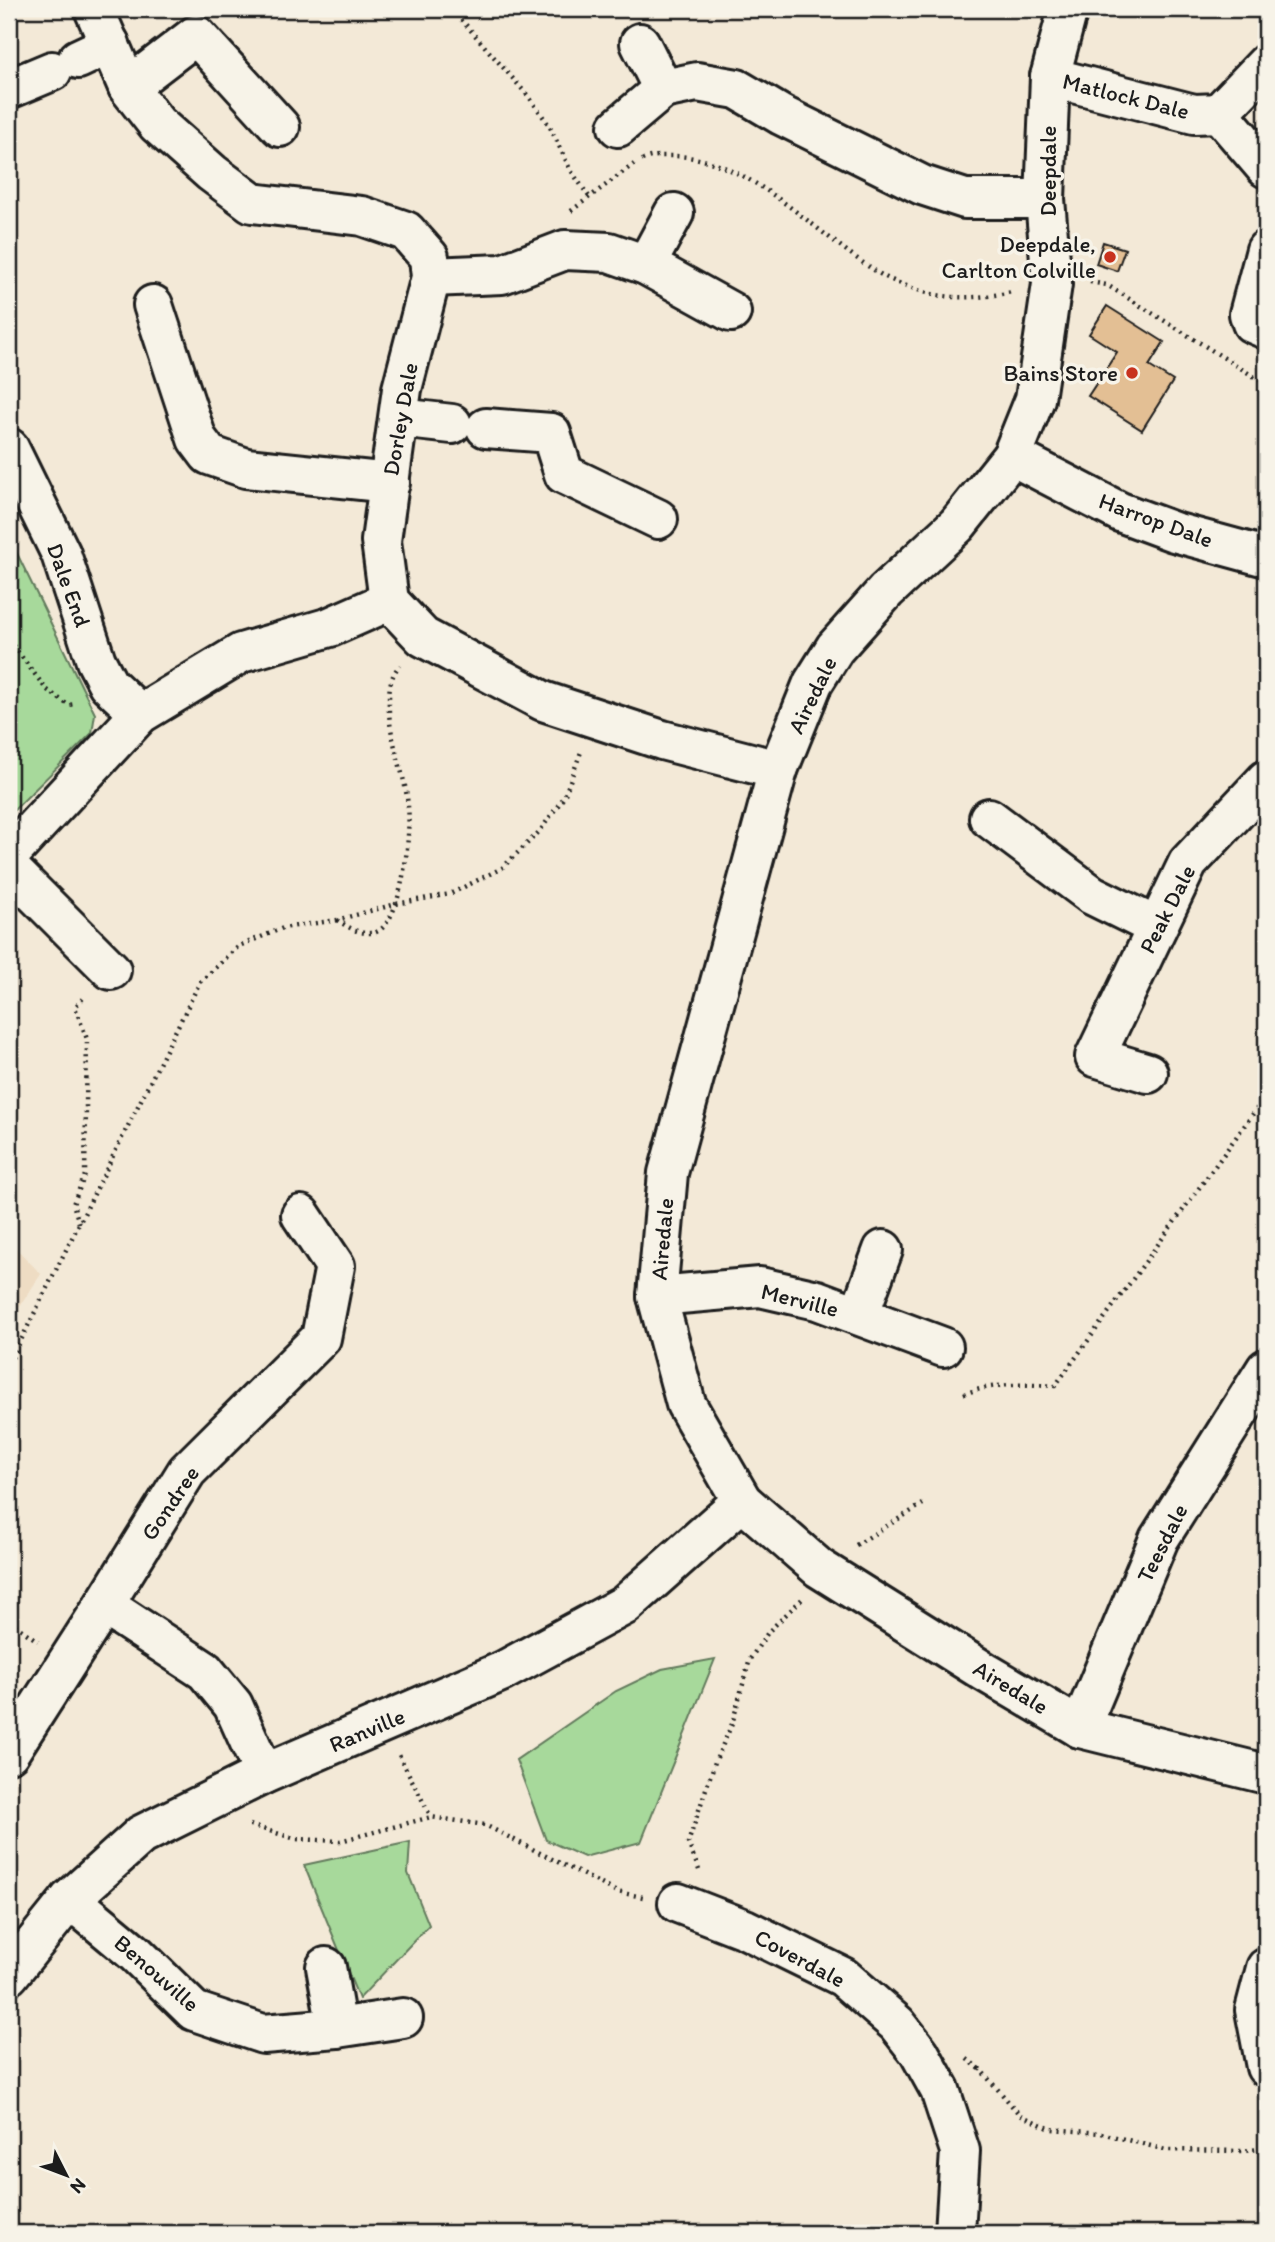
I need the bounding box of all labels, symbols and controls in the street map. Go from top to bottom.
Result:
street label: Matlock Dale [1060,67,1192,125]
street label: Deepdale [1034,125,1062,217]
place label: Deepdale, Carlton Colville [942,230,1096,284]
marker: Deepdale, Carlton Colville [1102,249,1118,265]
place label: Bains Store [1004,359,1118,387]
street label: Dorley Dale [376,360,424,478]
marker: Bains Store [1124,365,1140,381]
street label: Harrop Dale [1095,486,1217,554]
street label: Dale End [41,539,97,631]
street label: Airedale [781,652,843,738]
street label: Peak Dale [1133,860,1201,958]
street label: Airedale [644,1197,680,1281]
street label: Merville [758,1277,842,1323]
street label: Gondree [135,1460,205,1546]
street label: Teesdale [1130,1499,1194,1587]
street label: Airedale [968,1654,1054,1720]
street label: Ranville [325,1702,409,1758]
street label: Coverdale [750,1922,850,1994]
street label: Benouville [109,1928,205,2018]
north arrow [32,2140,102,2210]
text: N [65,2174,91,2199]

